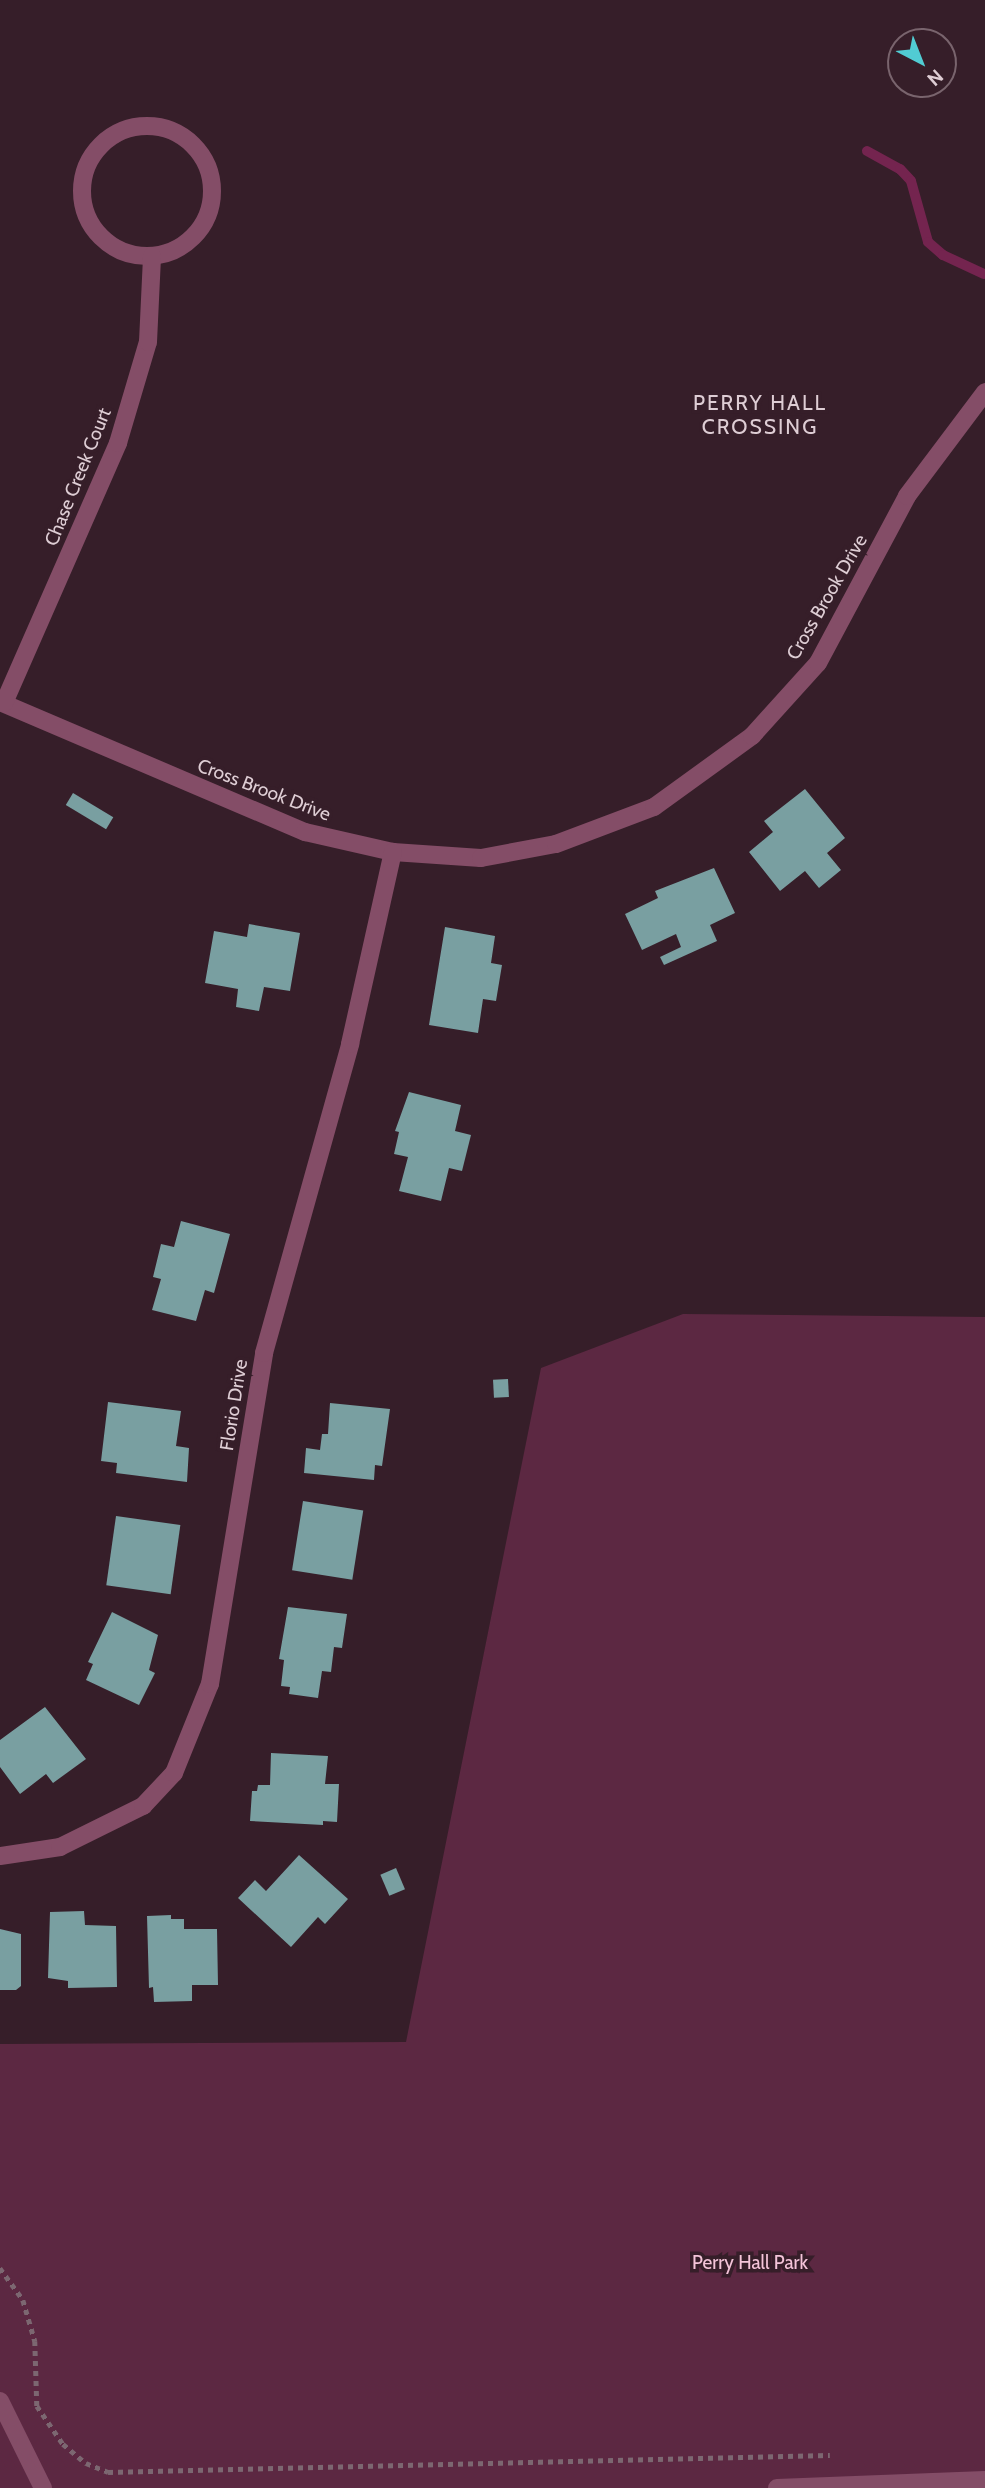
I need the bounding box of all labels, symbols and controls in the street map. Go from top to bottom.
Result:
north arrow [887,28,957,98]
text: N [922,64,948,91]
district label: PERRY HALL CROSSING [694,390,826,440]
street label: Chase Creek Court [40,405,116,549]
street label: Cross Brook Drive [782,530,872,664]
street label: Cross Brook Drive [194,754,334,826]
street label: Florio Drive [216,1358,252,1452]
park label: Perry Hall Park [692,2252,808,2274]

